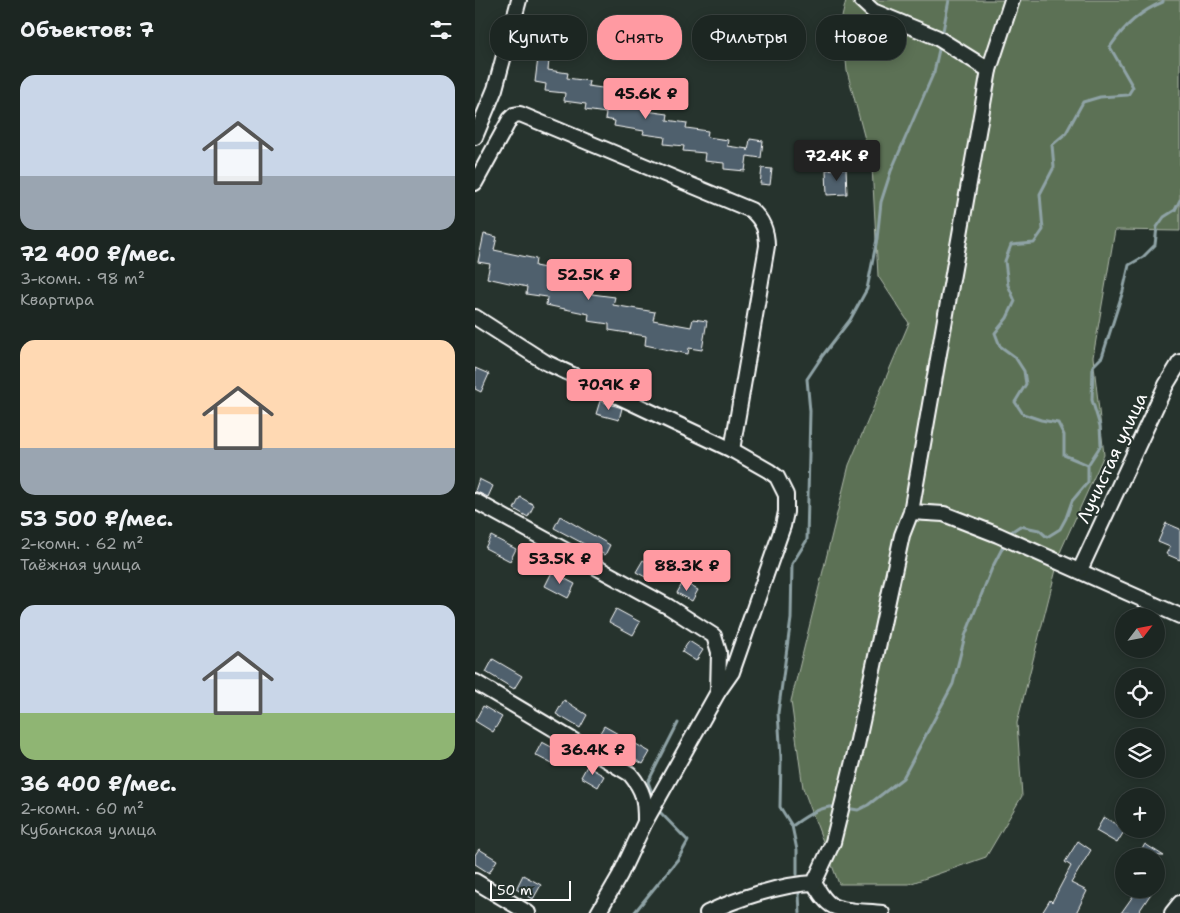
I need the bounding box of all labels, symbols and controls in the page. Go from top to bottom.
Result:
chip: Купить [490,15,587,60]
chip: Снять [597,15,682,60]
chip: Фильтры [692,15,806,60]
chip: Новое [816,15,906,60]
text: Объектов: 7 [20,16,154,44]
icon: filters [427,16,455,44]
pin: 45.6K ₽ [600,78,692,120]
text: 45.6K ₽ [614,83,678,104]
icon: home [193,108,283,198]
pin: 72.4K ₽ [791,140,883,182]
text: 72.4K ₽ [805,145,869,166]
text: 72 400 ₽/мес. [20,240,176,268]
pin: 52.5K ₽ [543,258,635,301]
text: 52.5K ₽ [558,264,620,285]
text: 3-комн. · 98 m² [20,268,145,289]
text: Квартира [20,289,94,310]
pin: 70.9K ₽ [563,368,655,411]
icon: home [193,373,283,463]
text: 70.9K ₽ [578,374,640,395]
street label: Лучистая улица [1071,389,1153,527]
text: 53 500 ₽/мес. [20,505,173,533]
text: 2-комн. · 62 m² [20,533,144,554]
pin: 53.5K ₽ [514,542,606,585]
text: 53.5K ₽ [529,548,591,569]
pin: 88.3K ₽ [641,550,733,592]
text: Таёжная улица [20,554,141,575]
text: 88.3K ₽ [654,555,720,576]
north arrow [1115,608,1165,658]
map controls [1115,608,1165,898]
icon: home [193,638,283,728]
button: locate [1115,668,1165,718]
button: layers [1115,728,1165,778]
pin: 36.4K ₽ [547,734,639,776]
text: 36.4K ₽ [561,739,625,760]
text: 36 400 ₽/мес. [20,770,177,798]
button: + [1115,788,1165,838]
text: 2-комн. · 60 m² [20,798,144,819]
text: Кубанская улица [20,819,156,840]
button: − [1115,848,1165,898]
scale bar [490,878,571,901]
text: 50 m [497,881,532,899]

